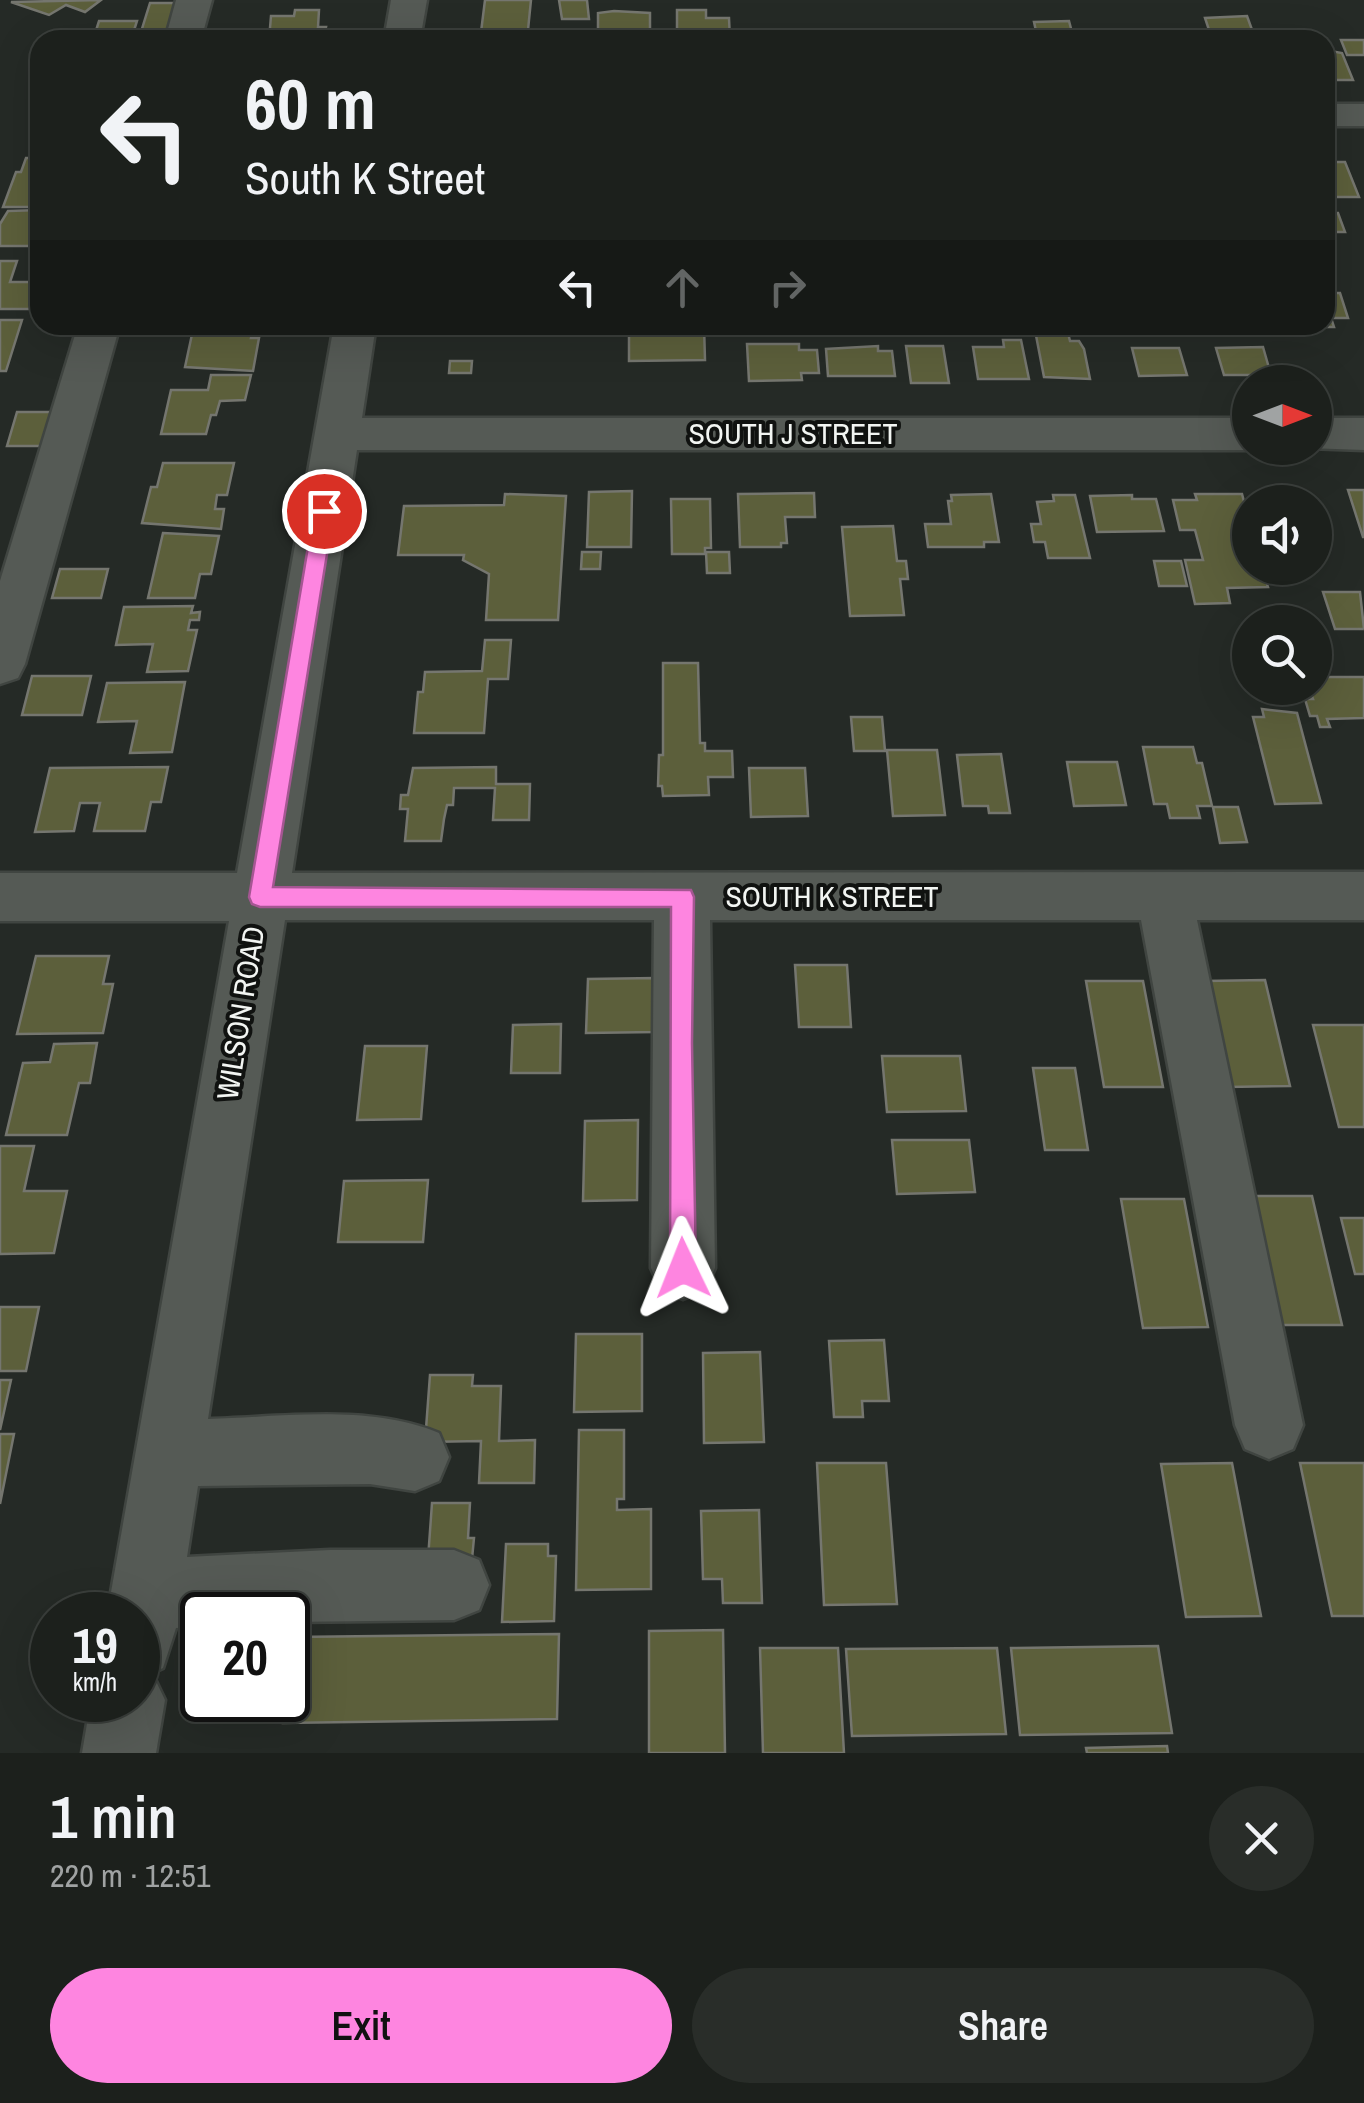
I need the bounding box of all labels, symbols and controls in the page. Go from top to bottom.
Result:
text: 60 m [245,57,376,151]
icon: left [80,70,210,200]
text: South K Street [245,147,485,208]
icon: left [550,260,605,315]
icon: ahead [655,260,710,315]
icon: right [760,260,815,315]
north arrow [1232,365,1332,465]
map controls [1232,365,1332,705]
street label: SOUTH J STREET [688,413,898,453]
pin [282,469,367,554]
icon: arrive [297,484,352,539]
button: sound [1232,485,1332,585]
button: search [1232,605,1332,705]
street label: SOUTH K STREET [725,876,939,916]
street label: WILSON ROAD [207,923,273,1102]
position arrow [631,1216,735,1320]
speed limit sign: 20 [180,1592,310,1722]
text: 19 [72,1611,118,1679]
text: km/h [73,1665,117,1699]
text: 1 min [50,1776,177,1857]
button: close [1209,1786,1314,1891]
text: 220 m · 12:51 [50,1854,210,1897]
button: Exit [50,1968,672,2083]
button: Share [692,1968,1314,2083]

